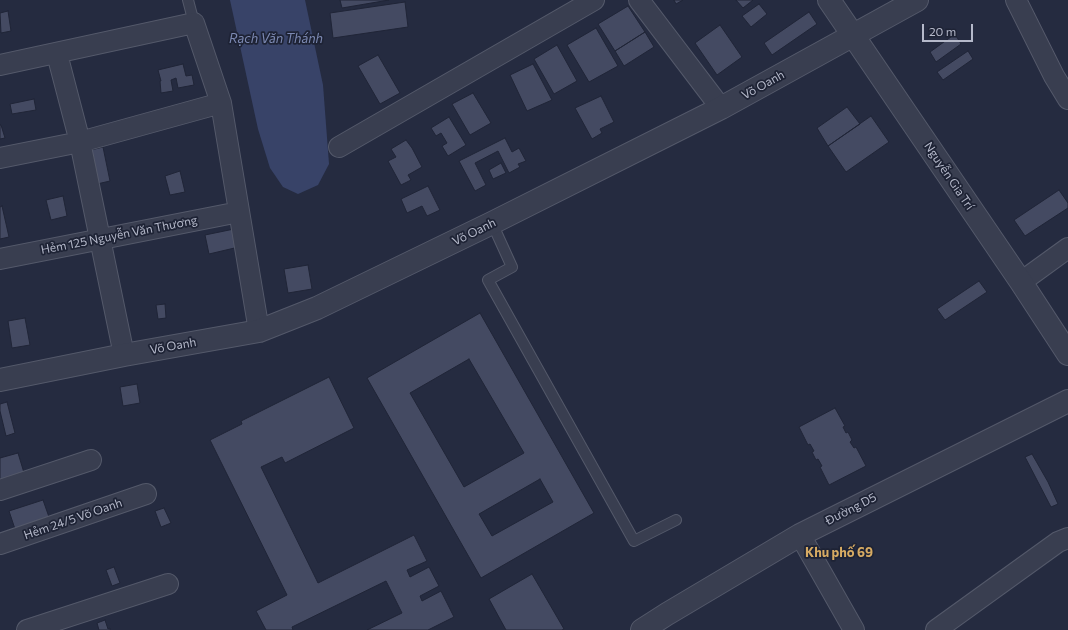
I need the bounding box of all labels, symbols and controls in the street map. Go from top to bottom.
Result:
scale bar [924,16,975,42]
text: 20 m [929,24,956,38]
water label: Rạch Văn Thánh [229,31,323,47]
street label: Võ Oanh [739,67,787,103]
street label: Nguyễn Gia Trí [921,139,977,213]
street label: Hẻm 125 Nguyễn Văn Thương [40,213,198,257]
street label: Võ Oanh [450,215,498,249]
street label: Võ Oanh [149,335,197,357]
street label: Đường D5 [823,490,879,528]
street label: Hẻm 24/5 Võ Oanh [22,495,124,543]
district label: Khu phố 69 [805,545,873,561]

